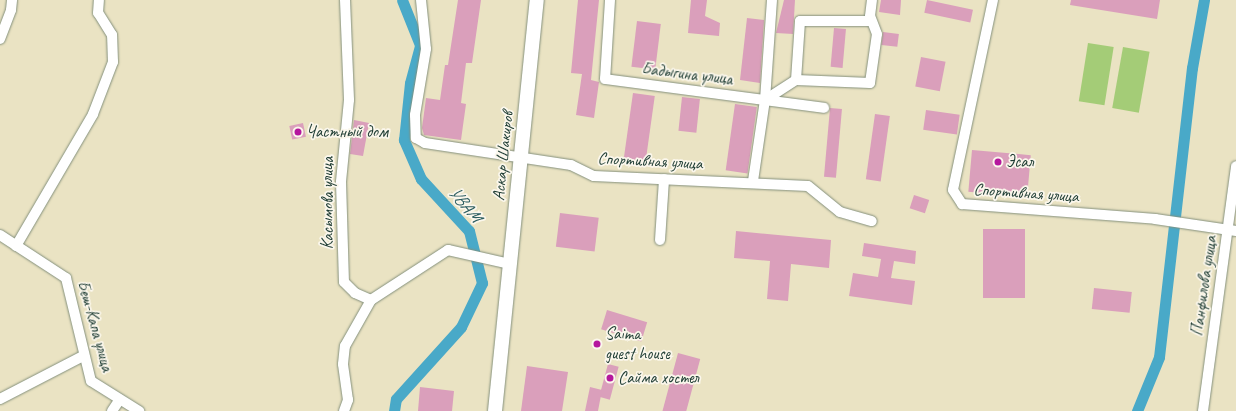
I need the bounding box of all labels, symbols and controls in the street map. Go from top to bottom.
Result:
street label: Бадыгина улица [640,58,734,90]
street label: Аскар Шакиров [488,110,518,202]
place label: Частный дом [306,122,388,142]
marker: Частный дом [293,127,303,137]
street label: Спортивная улица [596,148,704,174]
place label: Эсал [1006,152,1033,172]
street label: Касымова улица [318,156,338,250]
marker: Эсал [993,157,1003,167]
street label: Спортивная улица [972,179,1080,207]
water label: УВАМ [444,182,486,226]
street label: Панфилова улица [1187,234,1221,338]
street label: Беш-Капа улица [72,277,118,375]
place label: Saima guest house [605,324,670,364]
marker: Saima guest house [592,339,602,349]
place label: Сайма хостел [618,368,700,388]
marker: Сайма хостел [605,373,615,383]

